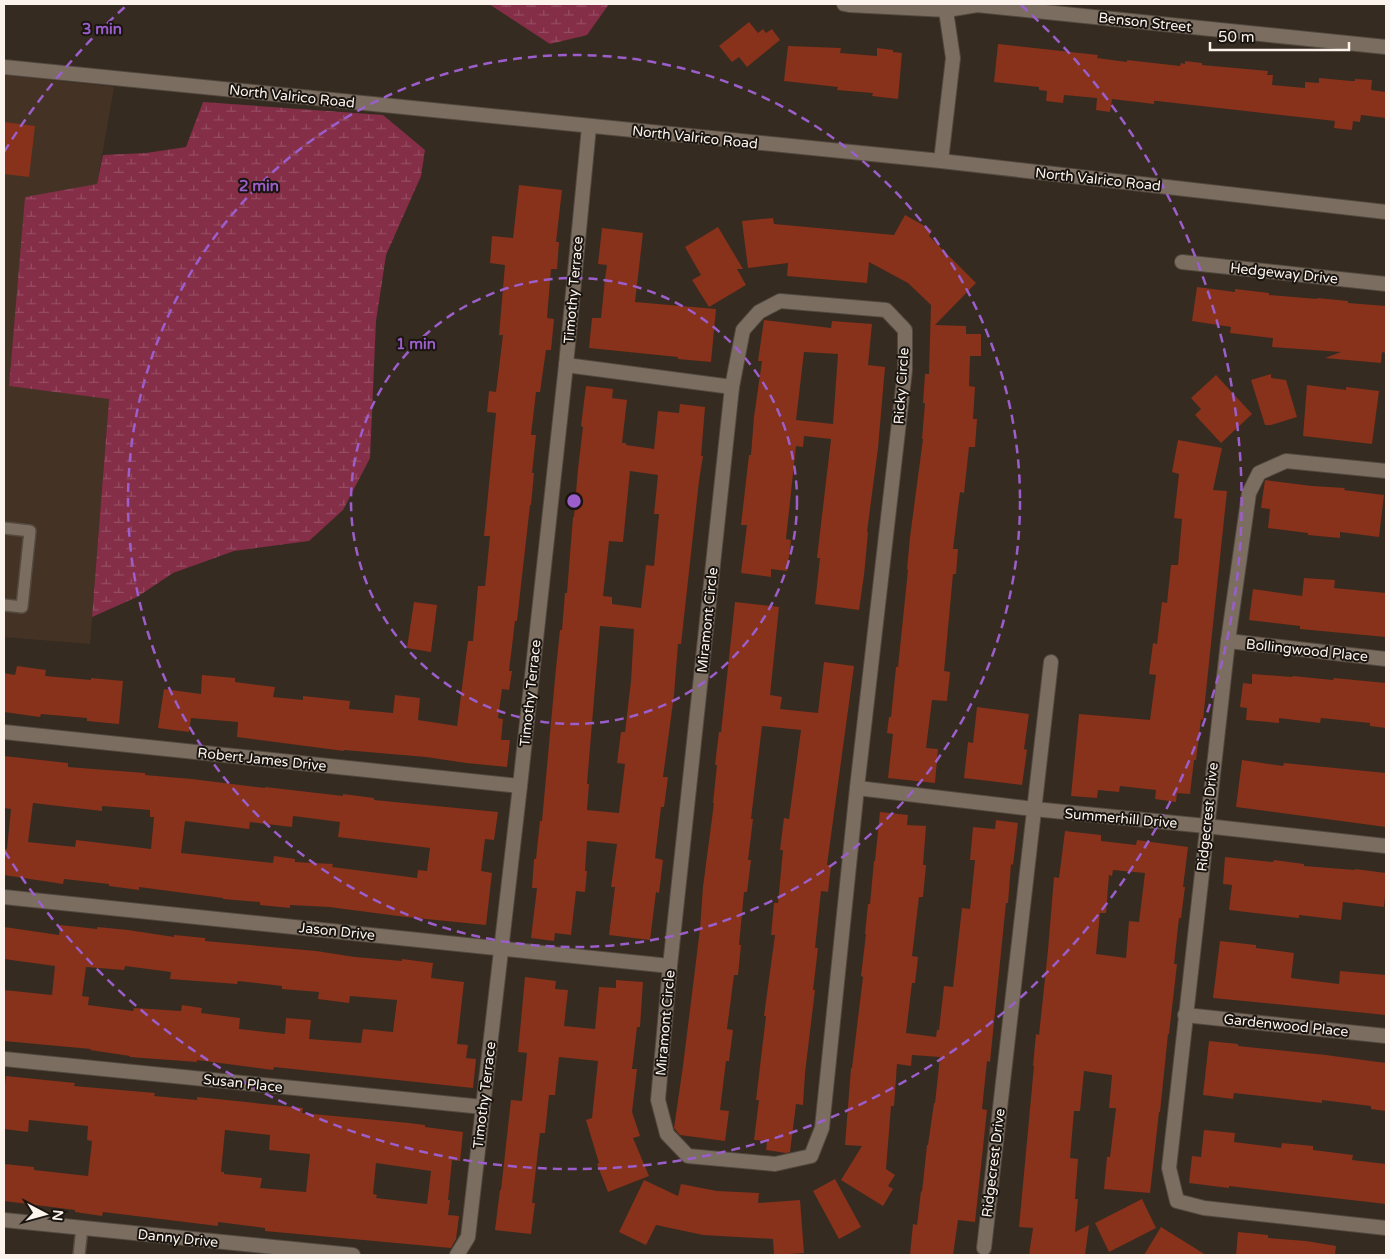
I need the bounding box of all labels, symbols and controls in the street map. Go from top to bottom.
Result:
street label: Benson Street [1098,9,1193,36]
text: 3 min [82,20,122,38]
scale bar [1210,20,1349,52]
text: 50 m [1218,28,1255,46]
street label: North Valrico Road [228,81,356,112]
street label: North Valrico Road [631,122,759,153]
street label: North Valrico Road [1034,164,1162,195]
text: 2 min [239,177,279,195]
street label: Timothy Terrace [560,236,587,344]
street label: Hedgeway Drive [1229,259,1339,288]
text: 1 min [396,335,436,353]
street label: Ricky Circle [890,347,913,425]
centre of rings [565,492,583,510]
street label: Miramont Circle [694,566,722,674]
street label: Bollingwood Place [1245,636,1369,665]
street label: Timothy Terrace [516,639,545,747]
street label: Robert James Drive [197,744,327,775]
street label: Ridgecrest Drive [1193,762,1222,872]
street label: Summerhill Drive [1064,805,1178,832]
street label: Jason Drive [298,919,376,944]
street label: Miramont Circle [652,969,679,1077]
street label: Gardenwood Place [1223,1010,1349,1041]
street label: Timothy Terrace [470,1041,499,1149]
street label: Susan Place [202,1071,284,1096]
street label: Ridgecrest Drive [978,1108,1009,1219]
north arrow [20,1189,70,1239]
text: N [48,1209,66,1222]
street label: Danny Drive [137,1226,219,1251]

